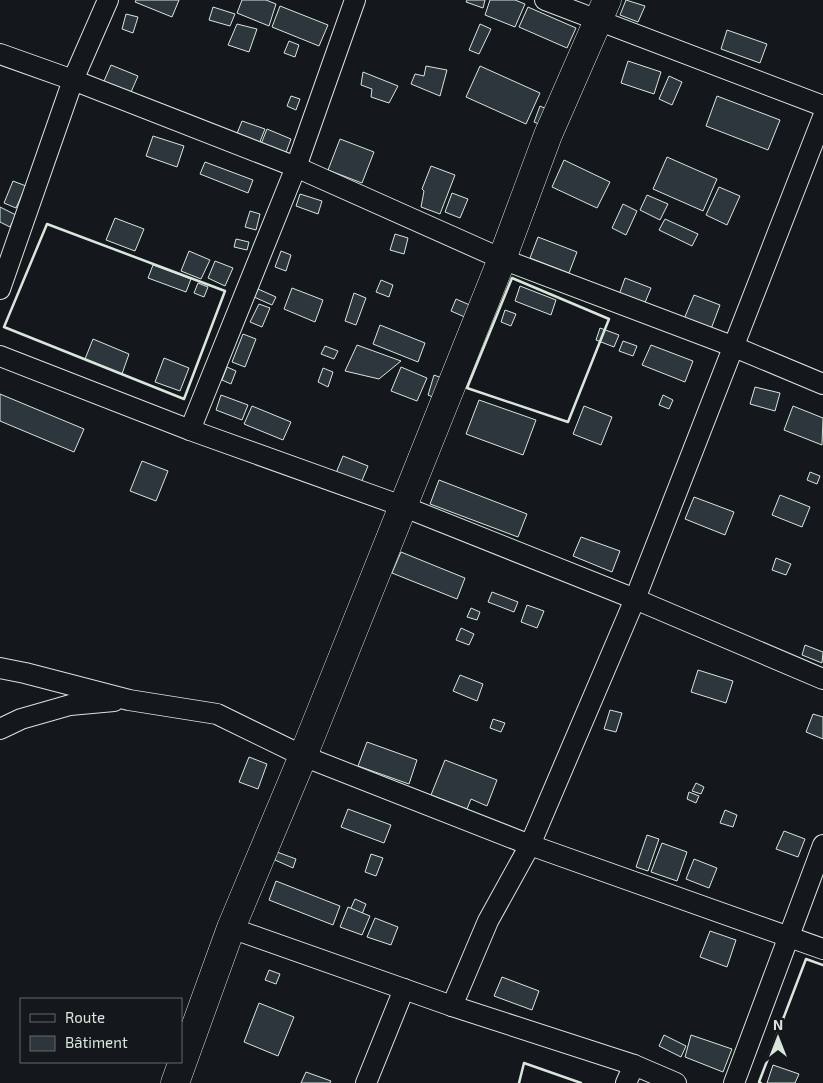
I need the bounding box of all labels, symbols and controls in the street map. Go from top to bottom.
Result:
legend [20,998,182,1063]
text: Route [65,1008,105,1026]
north arrow [753,1013,803,1063]
text: N [773,1016,783,1033]
text: Bâtiment [65,1033,128,1051]

